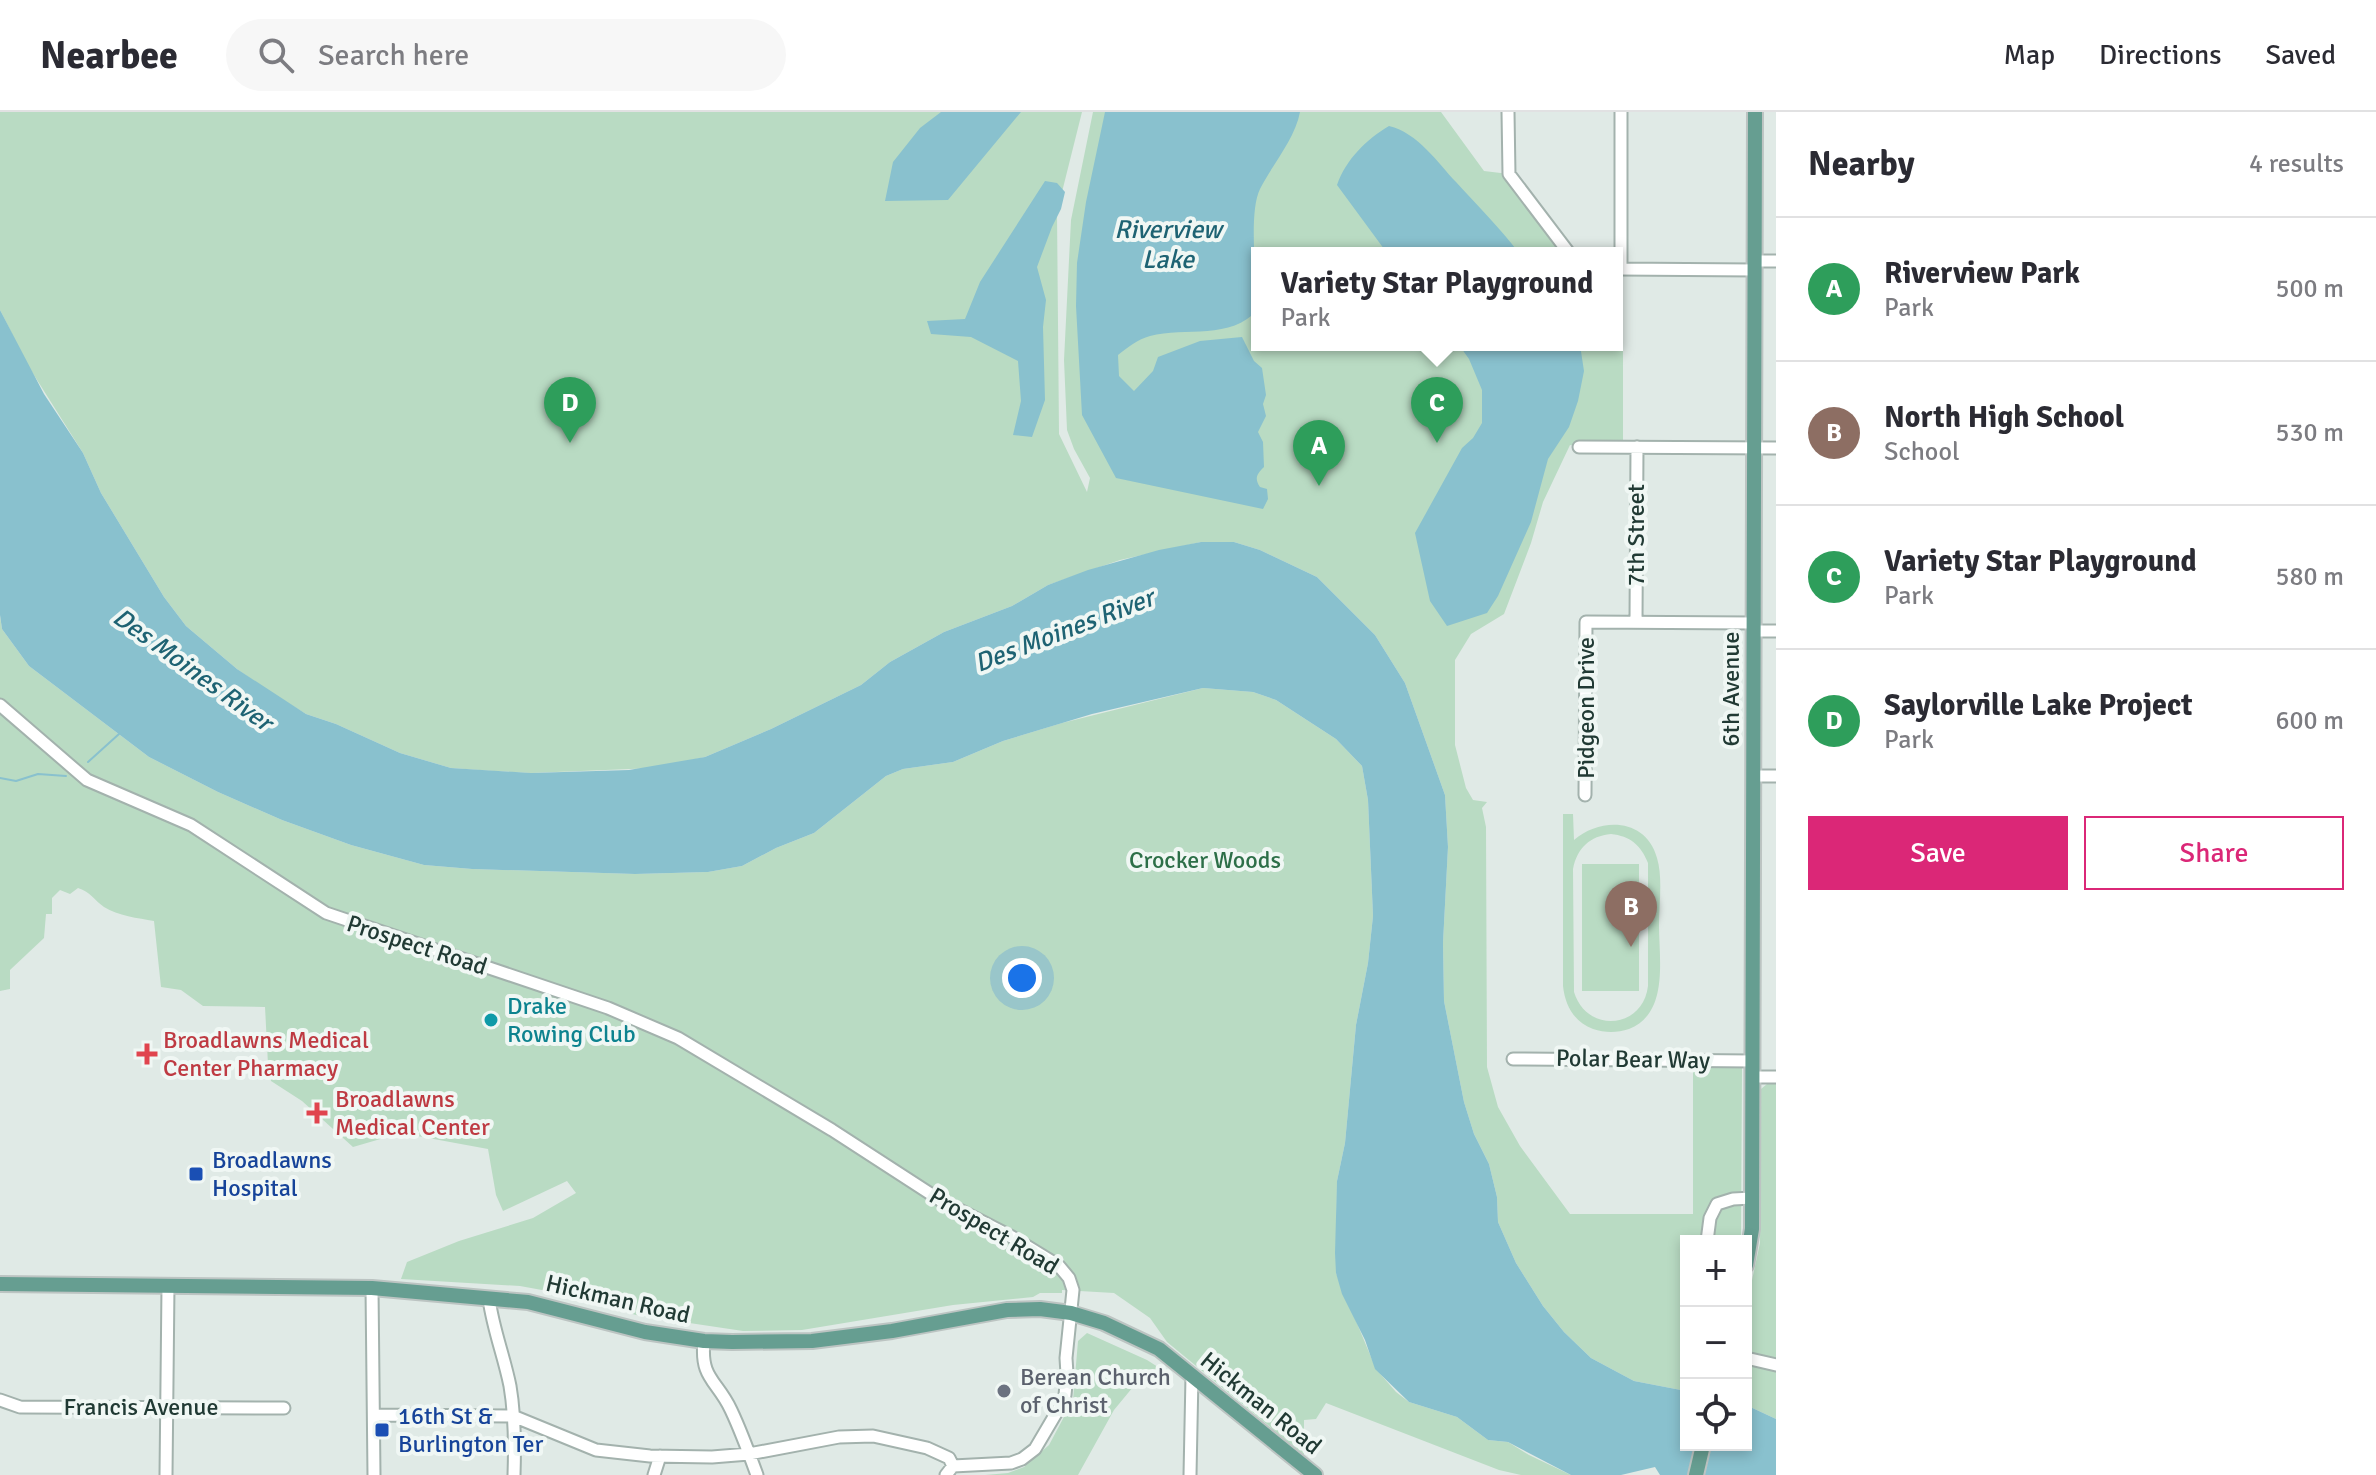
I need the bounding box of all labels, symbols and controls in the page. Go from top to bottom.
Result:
search box [226,19,786,91]
text: Nearbee [40,32,178,79]
icon: search [254,33,298,77]
text: Search here [318,37,469,74]
text: Map [2003,38,2055,72]
text: Directions [2099,38,2221,72]
text: Saved [2265,38,2336,72]
text: Nearby [1808,143,1915,185]
text: 4 results [2249,148,2344,180]
water label: Riverview Lake [1114,214,1225,276]
popup [1251,247,1623,351]
text: Riverview Park [1884,255,2080,292]
text: Variety Star Playground [1281,265,1593,302]
text: A [1826,273,1842,305]
text: 500 m [2275,273,2344,305]
text: Park [1884,292,1934,324]
text: Park [1281,302,1331,334]
pin: D [544,377,596,443]
pin: C [1411,377,1463,443]
text: North High School [1884,399,2124,436]
text: B [1826,417,1842,449]
text: 530 m [2275,417,2344,449]
pin: A [1293,420,1345,486]
text: School [1884,436,1960,468]
street label: 7th Street [1621,484,1651,586]
text: Variety Star Playground [1884,543,2197,580]
text: C [1826,561,1842,593]
text: 580 m [2275,561,2344,593]
text: Park [1884,580,1934,612]
water label: Des Moines River [970,581,1162,680]
water label: Des Moines River [106,601,281,740]
street label: 6th Avenue [1716,632,1746,746]
street label: Pidgeon Drive [1571,637,1601,779]
text: Saylorville Lake Project [1884,687,2192,724]
text: D [1825,705,1843,737]
text: 600 m [2275,705,2344,737]
text: Park [1884,724,1934,756]
button: Save [1808,816,2068,890]
button: Share [2084,816,2344,890]
park label: Crocker Woods [1129,845,1281,875]
pin: B [1605,881,1657,947]
street label: Prospect Road [343,908,491,982]
your location [1002,958,1042,998]
place label: Drake Rowing Club [507,991,636,1049]
marker: Drake Rowing Club [482,1011,500,1029]
place label: Broadlawns Medical Center Pharmacy [163,1025,369,1083]
street label: Polar Bear Way [1556,1043,1710,1075]
marker: Broadlawns Medical Center Pharmacy [138,1045,156,1063]
place label: Broadlawns Medical Center [335,1084,490,1142]
marker: Broadlawns Medical Center [306,1102,328,1124]
place label: Broadlawns Hospital [212,1145,332,1203]
marker: Broadlawns Hospital [187,1165,205,1183]
street label: Prospect Road [924,1181,1064,1281]
map controls [1680,1235,1752,1451]
button: + [1680,1235,1752,1307]
street label: Hickman Road [543,1268,693,1330]
button: − [1680,1307,1752,1379]
street label: Hickman Road [1194,1345,1328,1461]
place label: Berean Church of Christ [1020,1362,1171,1420]
button: locate [1680,1379,1752,1451]
marker: Berean Church of Christ [995,1382,1013,1400]
street label: Francis Avenue [64,1392,218,1422]
place label: 16th St & Burlington Ter [398,1401,544,1459]
marker: 16th St & Burlington Ter [373,1421,391,1439]

